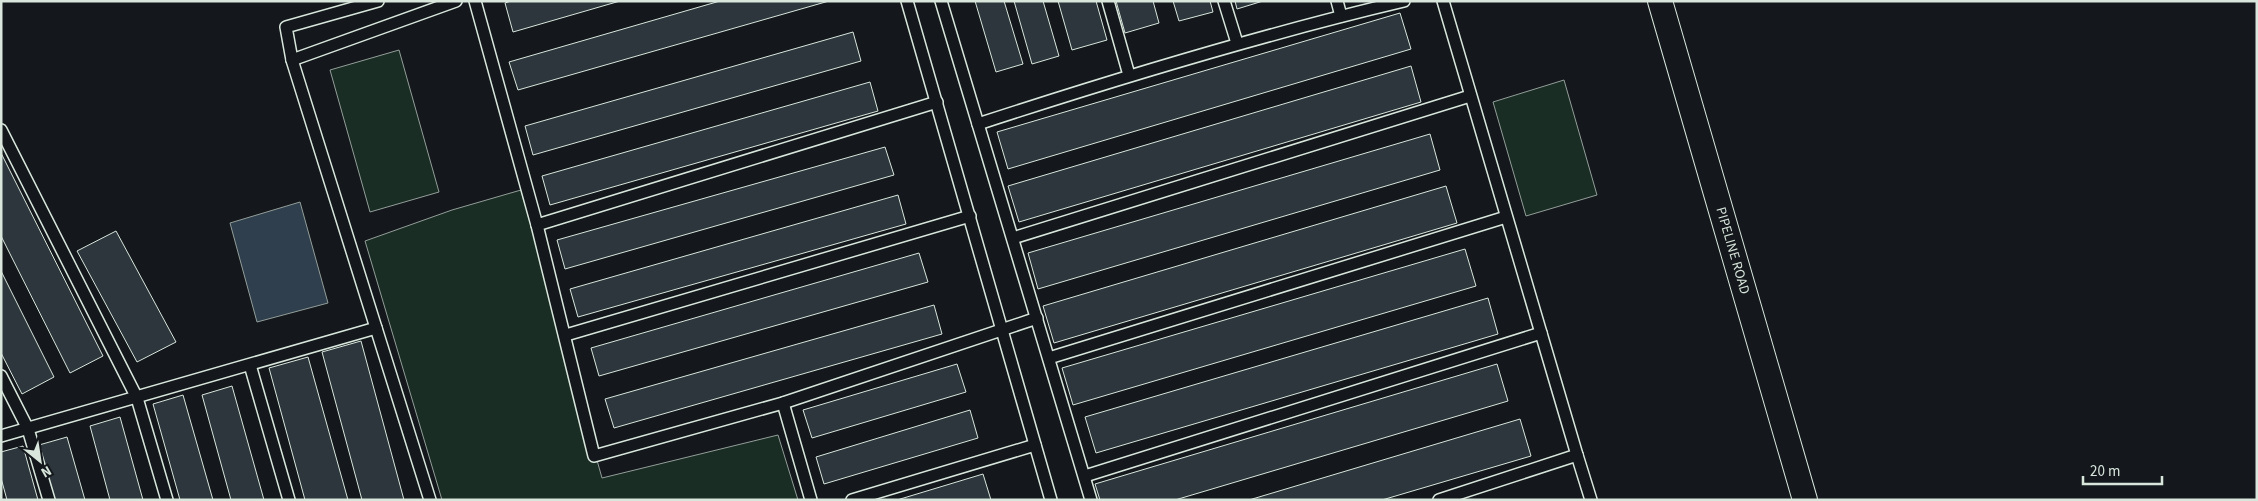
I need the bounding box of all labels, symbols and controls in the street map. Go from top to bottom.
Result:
street label: PIPELINE ROAD [1710,205,1755,297]
north arrow [15,436,65,486]
scale bar [2083,454,2162,486]
text: N [37,460,55,482]
text: 20 m [2090,461,2120,482]

